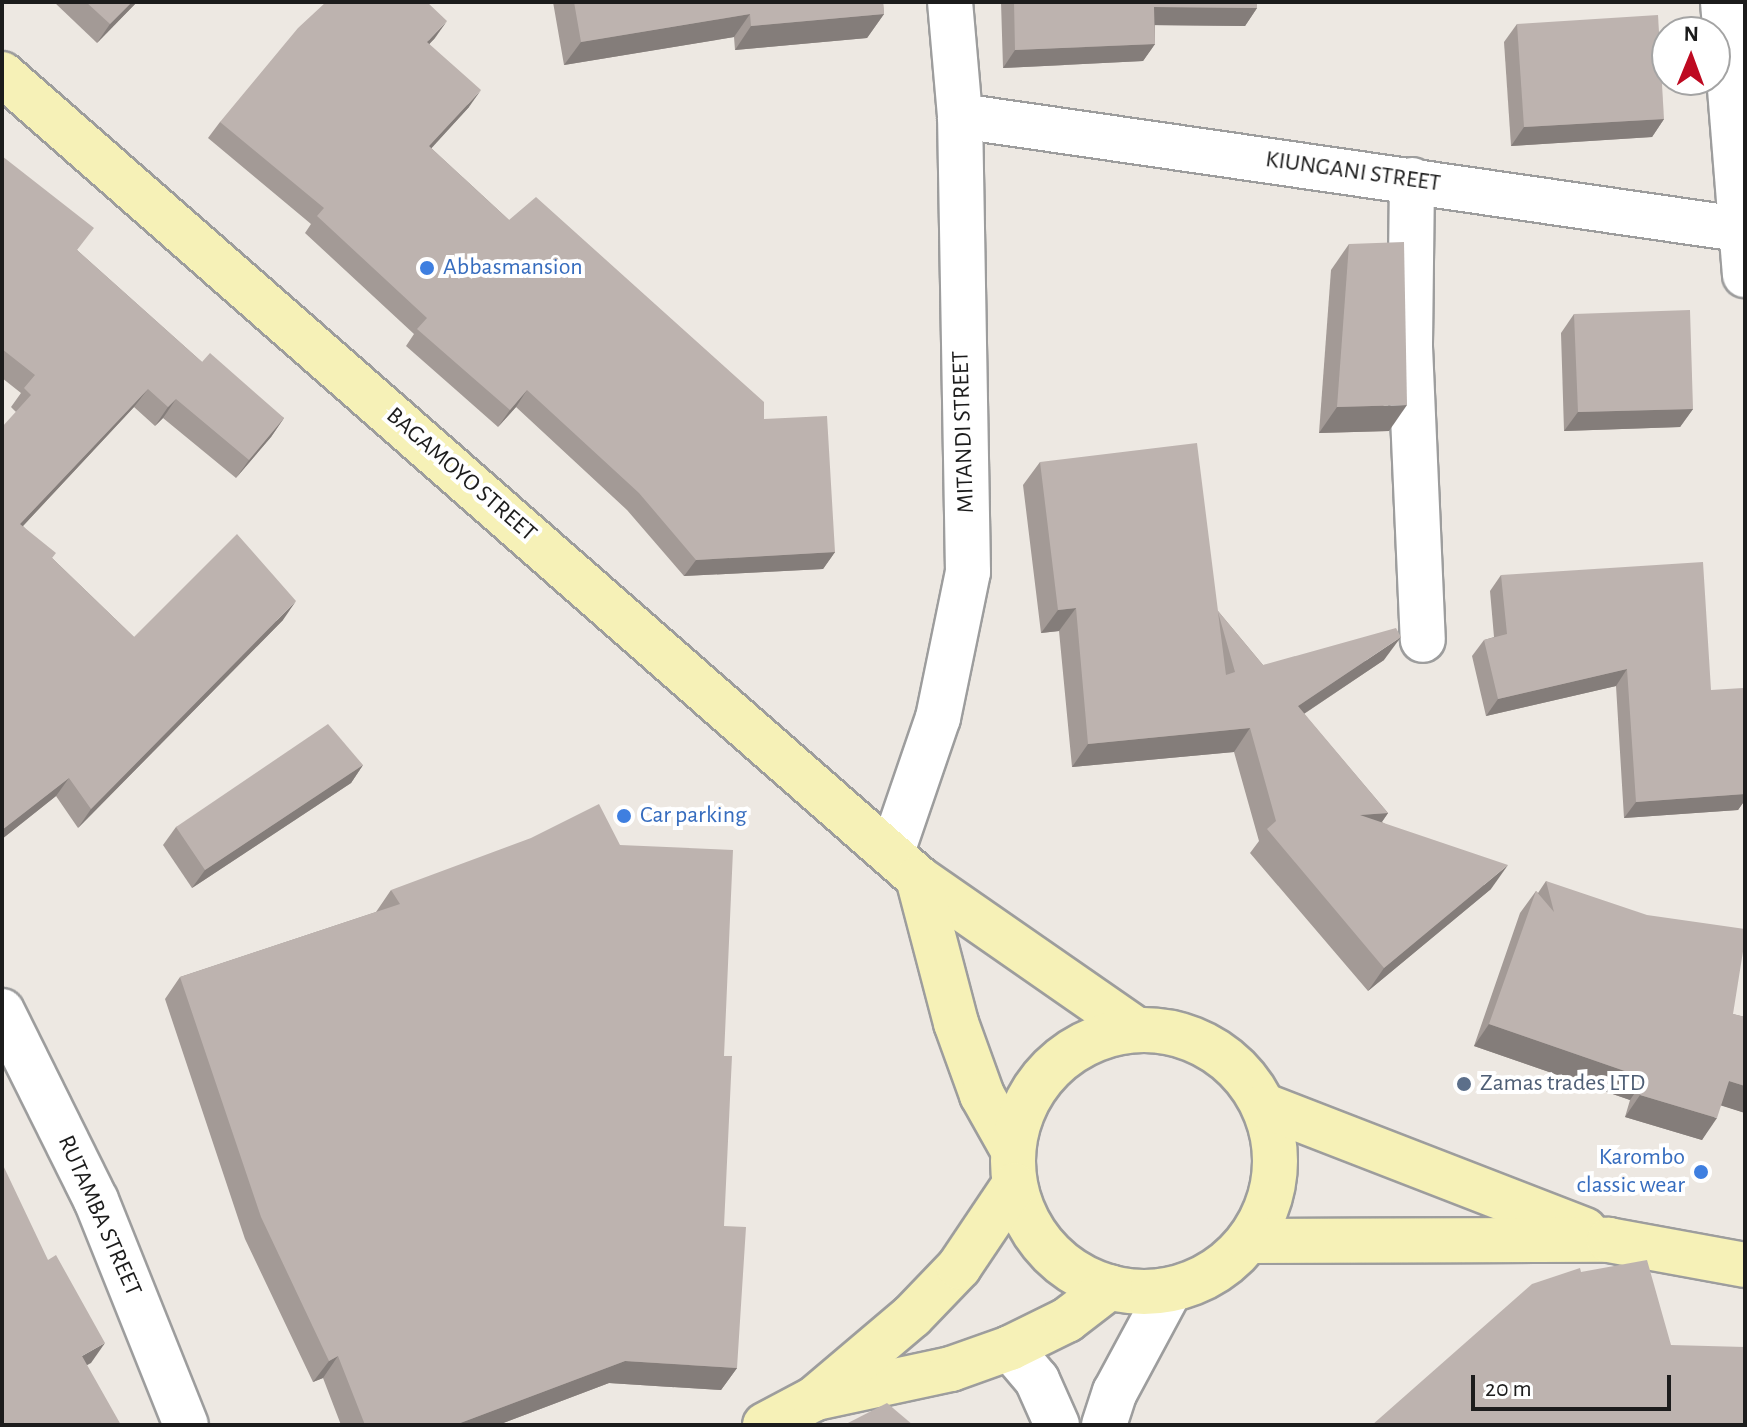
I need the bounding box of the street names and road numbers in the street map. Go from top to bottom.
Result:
street label: KIUNGANI STREET [1264,145,1442,199]
street label: MITANDI STREET [947,350,981,514]
street label: BAGAMOYO STREET [380,402,542,548]
street label: RUTAMBA STREET [51,1131,147,1301]

